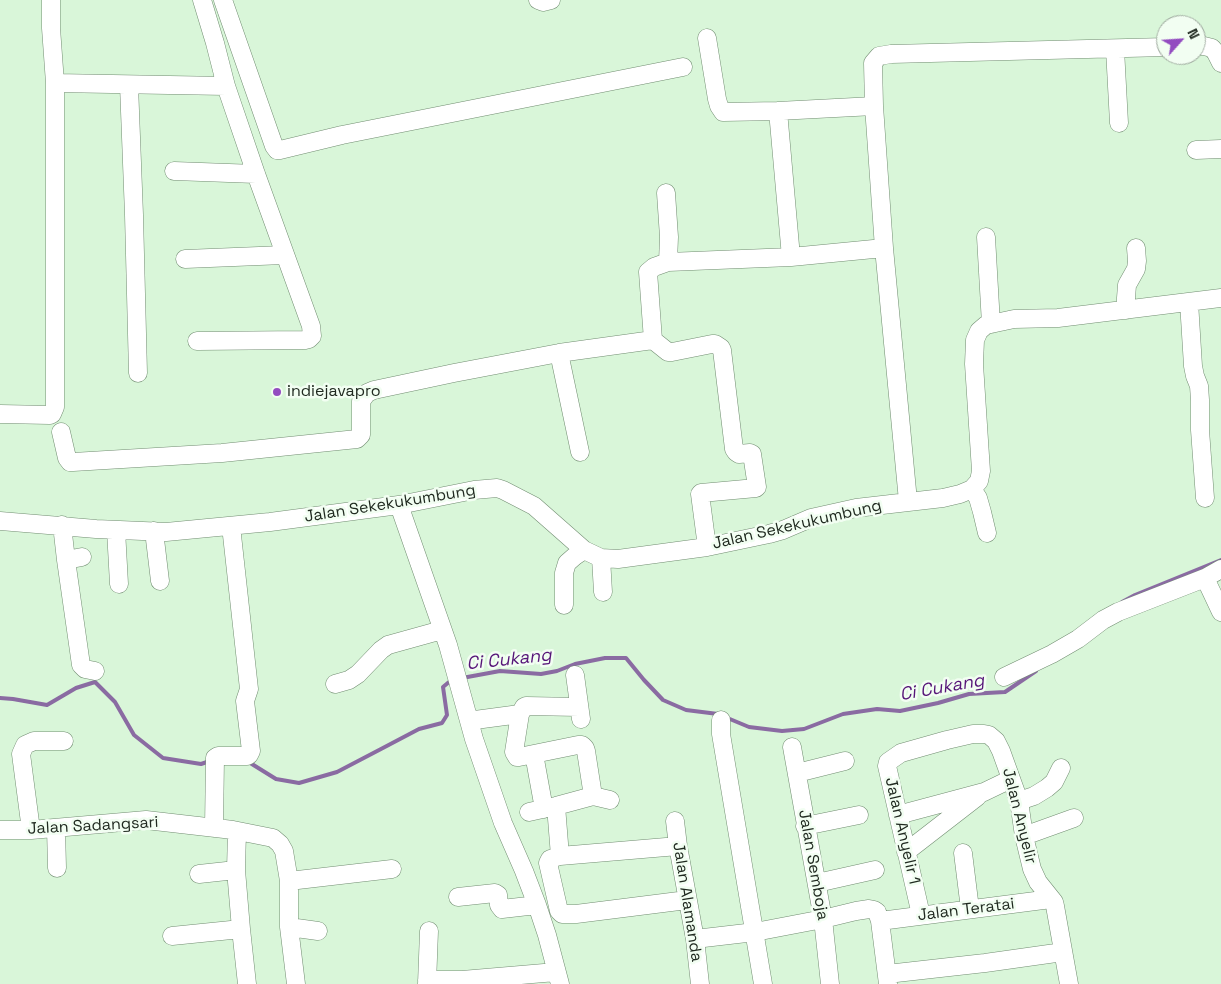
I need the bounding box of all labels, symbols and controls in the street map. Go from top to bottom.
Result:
north arrow [1156,15,1206,65]
text: N [1183,26,1204,42]
place label: indiejavapro [287,382,381,402]
marker: indiejavapro [271,386,283,398]
street label: Jalan Sekekukumbung [303,481,477,527]
street label: Jalan Sekekukumbung [711,496,883,554]
water label: Ci Cukang [465,645,553,675]
water label: Ci Cukang [898,670,986,706]
street label: Jalan Anyelir [998,766,1040,866]
street label: Jalan Anyelir 1 [880,776,924,886]
street label: Jalan Semboja [794,808,832,922]
street label: Jalan Sadangsari [27,813,159,839]
street label: Jalan Alamanda [668,841,706,963]
street label: Jalan Teratai [916,895,1016,925]

